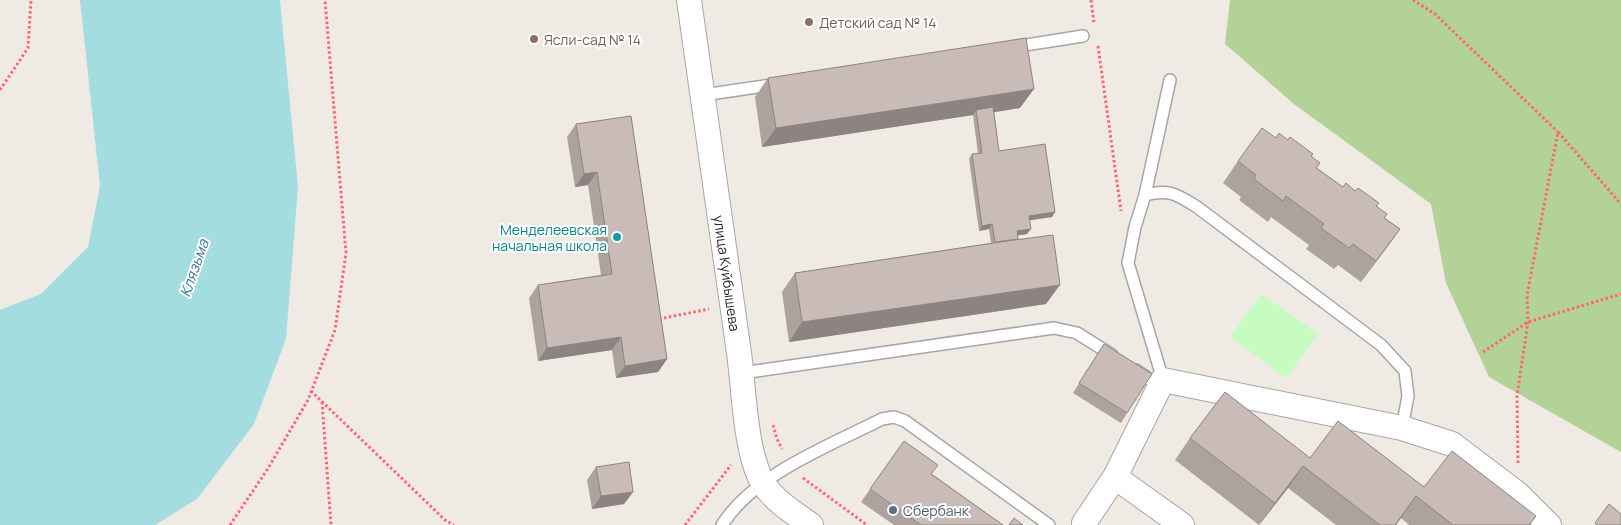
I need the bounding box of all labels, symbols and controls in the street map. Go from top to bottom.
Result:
place label: Детский сад № 14 [819,13,936,32]
marker: Детский сад № 14 [803,16,815,28]
place label: Ясли-сад № 14 [544,30,641,49]
marker: Ясли-сад № 14 [528,33,540,45]
street label: улица Куйбышева [710,214,745,333]
place label: Менделеевская начальная школа [492,220,607,255]
marker: Менделеевская начальная школа [611,231,623,243]
water label: Клязьма [174,236,214,300]
place label: Сбербанк [903,501,970,520]
marker: Сбербанк [887,504,899,516]

